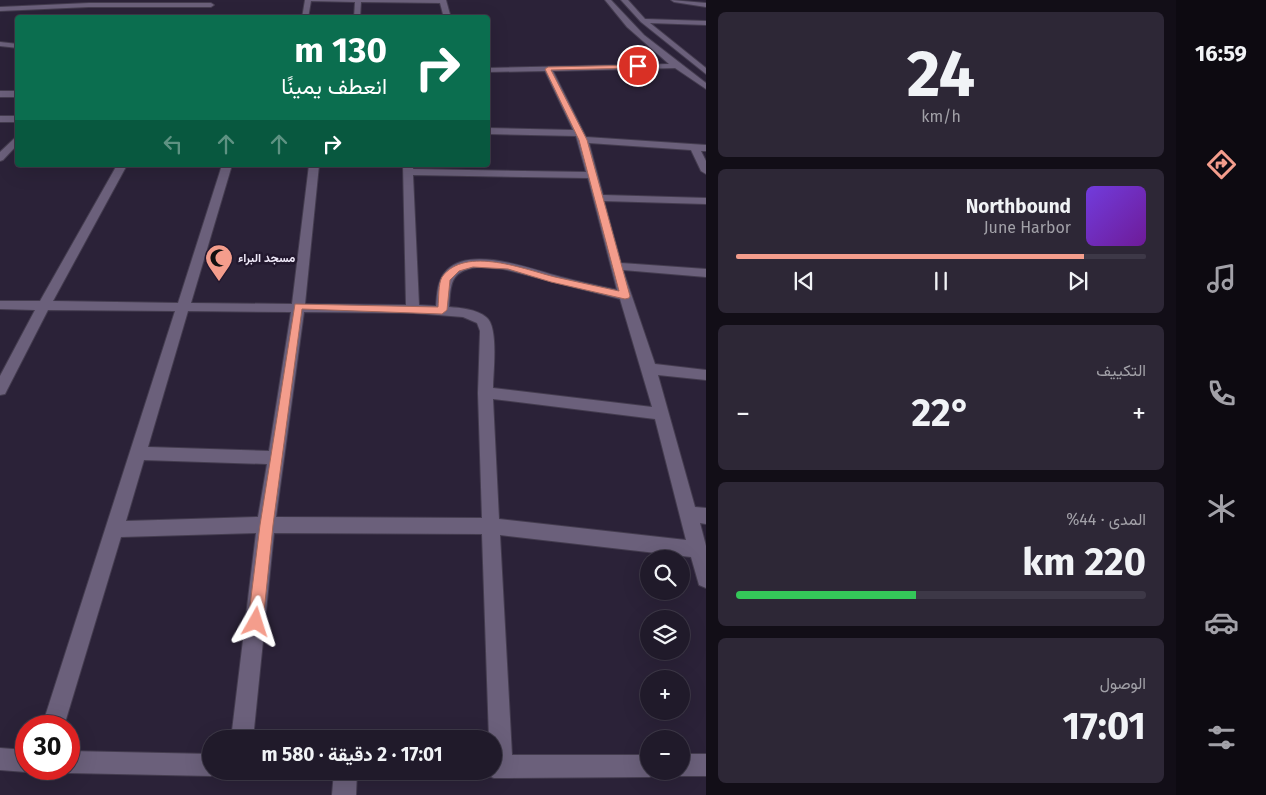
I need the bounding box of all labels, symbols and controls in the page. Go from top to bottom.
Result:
text: 130 m [294,29,387,71]
icon: right [405,35,470,100]
text: 24 [907,35,975,113]
text: 16:59 [1195,40,1247,67]
pin [617,45,659,87]
icon: arrive [624,52,652,80]
text: انعطف يمينًا [281,73,387,100]
text: km/h [921,107,961,126]
icon: left [159,130,187,158]
icon: ahead [212,130,240,158]
icon: ahead [265,130,293,158]
icon: right [318,130,346,158]
icon: directions [1204,147,1239,182]
text: Northbound [966,195,1071,218]
text: June Harbor [984,218,1071,237]
mosque icon: مسجد البراء [204,243,234,282]
place label: مسجد البراء [238,251,296,266]
icon: music [1204,261,1239,296]
icon: previous [790,267,818,295]
icon: pause [927,267,955,295]
icon: next [1064,267,1092,295]
text: التكييف [1096,361,1146,380]
icon: phone [1204,376,1239,411]
text: 22° [911,390,971,436]
text: − [736,397,750,430]
text: + [1132,397,1146,430]
icon: climate [1204,491,1239,526]
text: المدى · 44% [1066,510,1146,529]
text: 220 km [1022,539,1146,585]
map controls [640,550,690,780]
button: search [640,550,690,600]
position arrow [229,595,281,647]
icon: car [1204,605,1239,640]
button: layers [640,610,690,660]
button: + [640,670,690,720]
text: الوصول [1100,674,1146,693]
text: 17:01 [1062,703,1146,749]
speed limit sign: 30 [15,715,80,780]
icon: filters [1204,720,1239,755]
button: − [640,730,690,780]
text: 17:01 · 2 دقيقة · 580 m [262,743,442,766]

